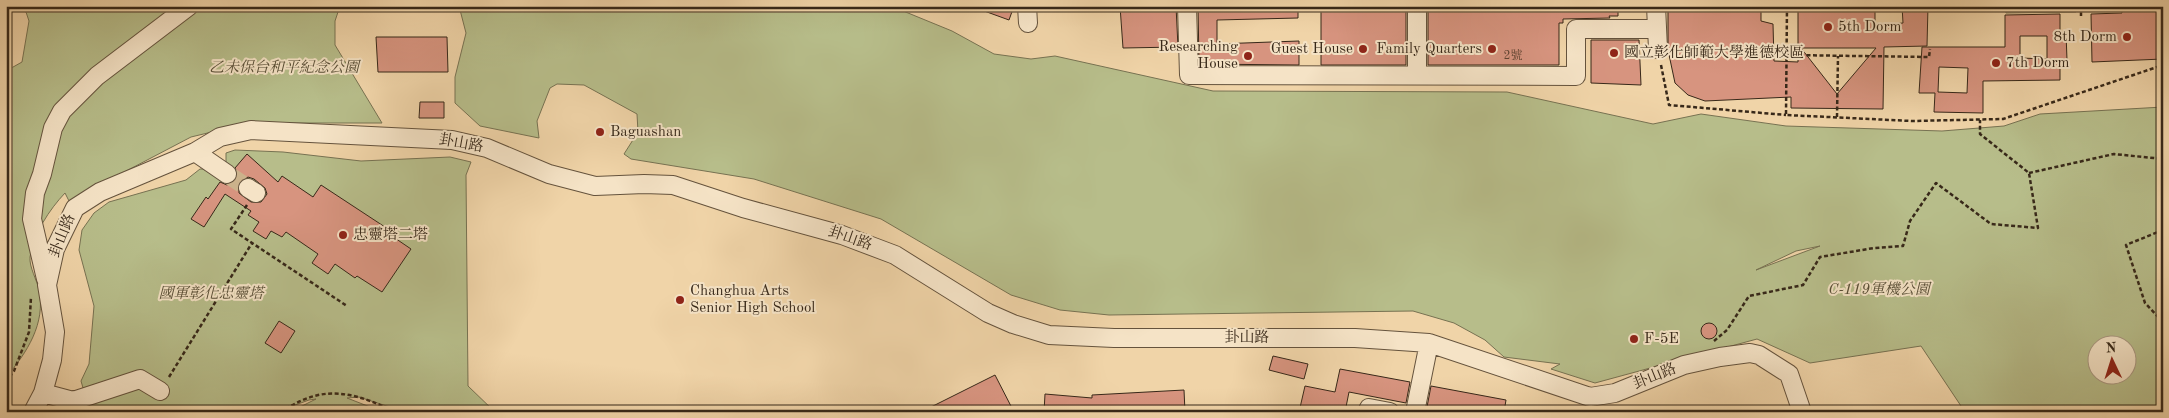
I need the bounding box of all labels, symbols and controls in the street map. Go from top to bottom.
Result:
place label: 5th Dorm [1838,20,1902,35]
marker: 5th Dorm [1822,21,1834,33]
place label: 8th Dorm [2053,30,2117,45]
marker: 8th Dorm [2121,31,2133,43]
place label: Researching House [1158,40,1238,72]
place label: Guest House [1271,42,1353,57]
place label: Family Quarters [1376,42,1482,57]
marker: Guest House [1357,43,1369,55]
marker: Family Quarters [1486,43,1498,55]
place label: 國立彰化師範大學進德校區 [1624,44,1804,61]
marker: 國立彰化師範大學進德校區 [1608,47,1620,59]
house number: 2號 [1504,48,1522,62]
marker: Researching House [1242,50,1254,62]
place label: 7th Dorm [2006,56,2070,71]
marker: 7th Dorm [1990,57,2002,69]
park label: 乙未保台和平紀念公園 [209,59,361,76]
place label: Baguashan [610,125,681,140]
marker: Baguashan [594,126,606,138]
street label: 卦山路 [438,131,485,155]
street label: 卦山路 [46,212,78,260]
street label: 卦山路 [826,223,874,253]
place label: 忠靈塔二塔 [353,226,428,243]
marker: 忠靈塔二塔 [337,229,349,241]
park label: C-119軍機公園 [1828,281,1932,298]
place label: Changhua Arts Senior High School [690,284,815,316]
park label: 國軍彰化忠靈塔 [158,285,265,302]
marker: Changhua Arts Senior High School [674,294,686,306]
street label: 卦山路 [1224,329,1270,346]
place label: F-5E [1644,332,1679,347]
marker: F-5E [1628,333,1640,345]
north arrow [2086,336,2136,386]
text: N [2105,341,2117,355]
street label: 卦山路 [1631,360,1679,392]

